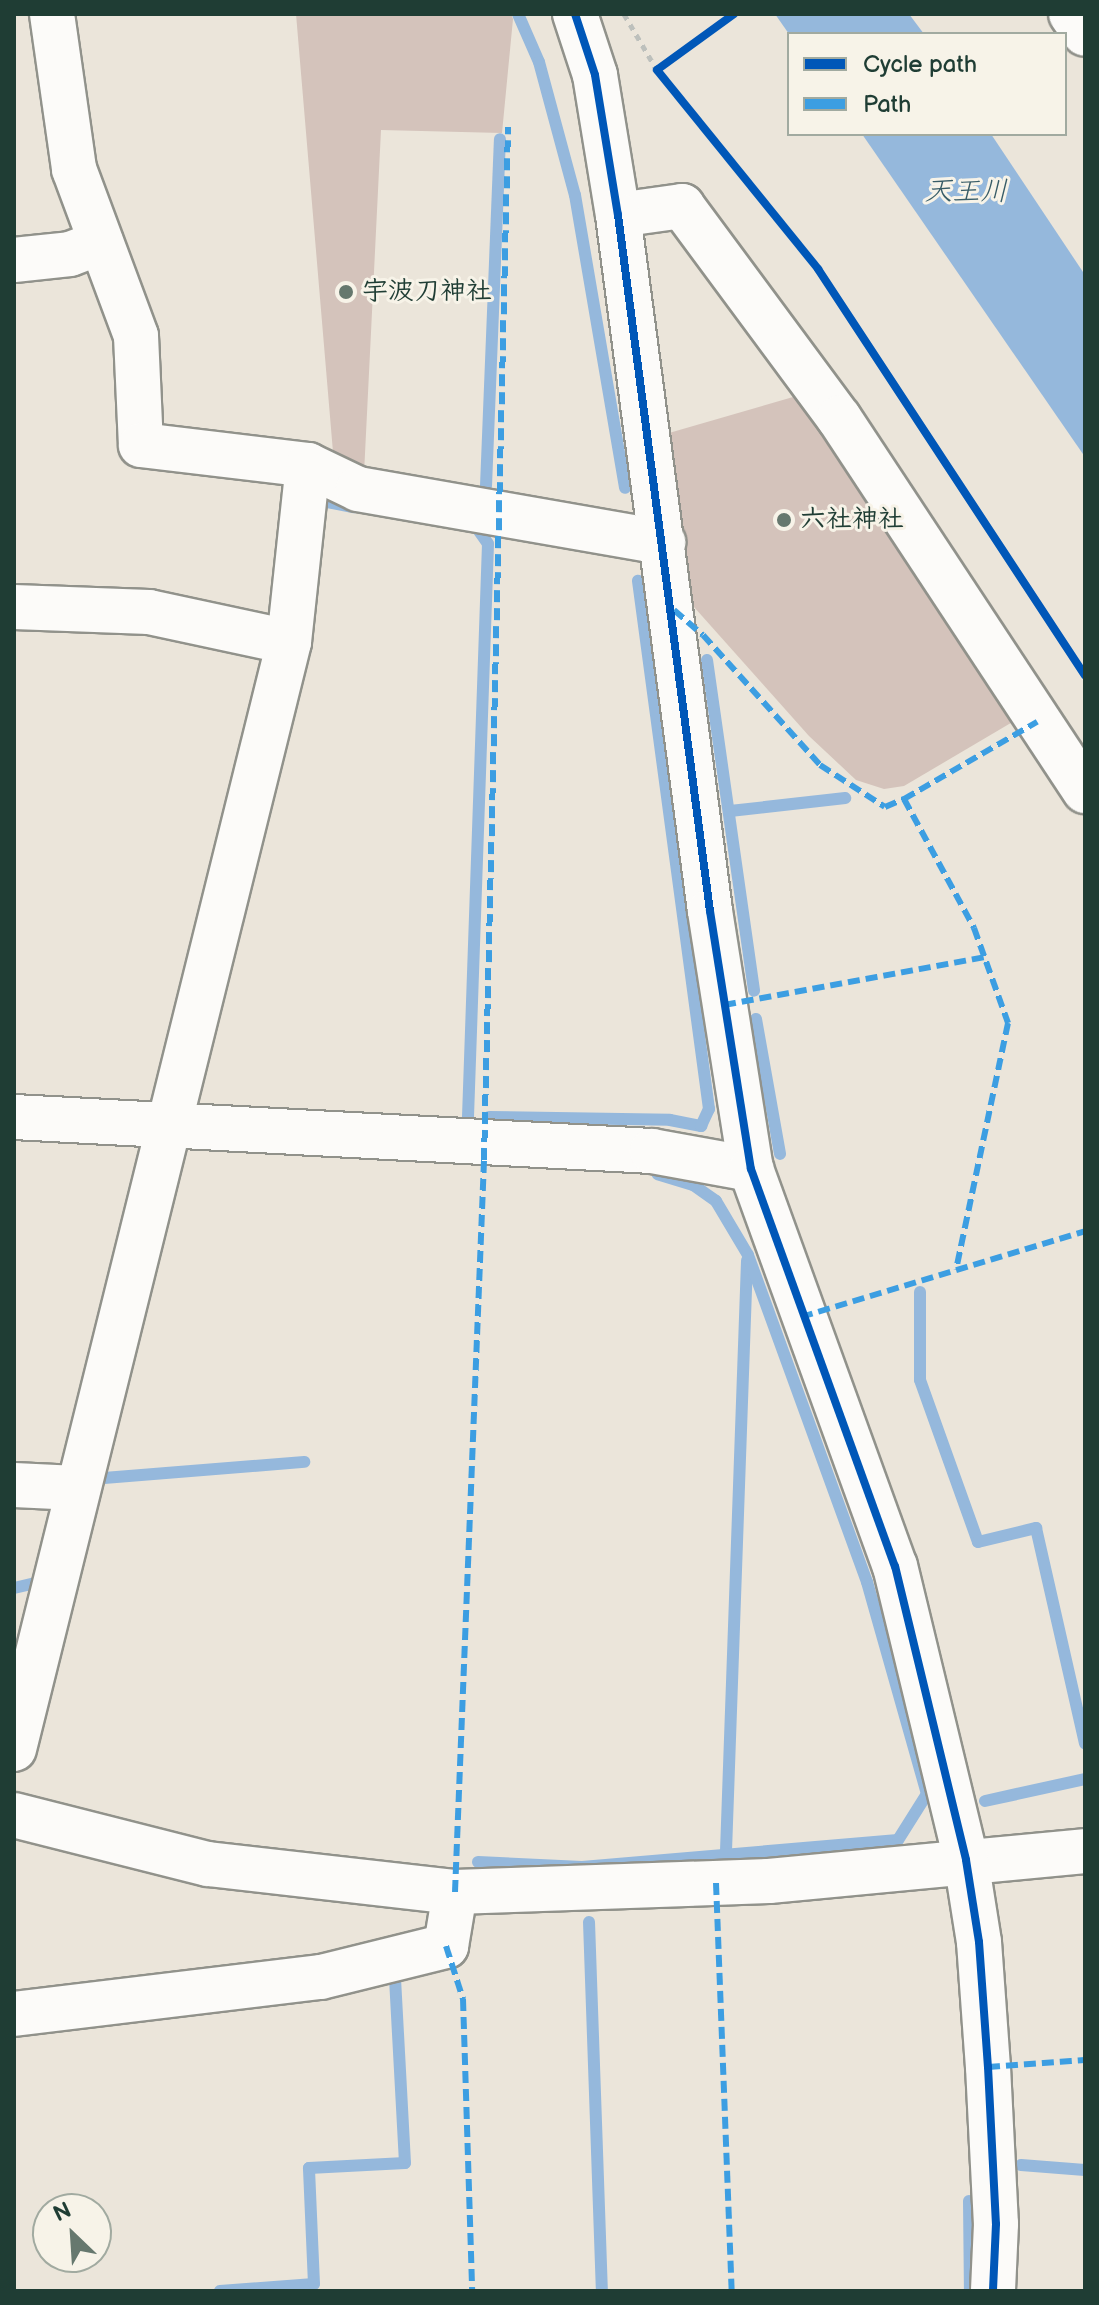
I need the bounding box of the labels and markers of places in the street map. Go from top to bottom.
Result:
place label: 宇波刀神社 [362,276,492,308]
marker: 宇波刀神社 [337,283,355,301]
place label: 六社神社 [800,504,904,536]
marker: 六社神社 [775,511,793,529]

